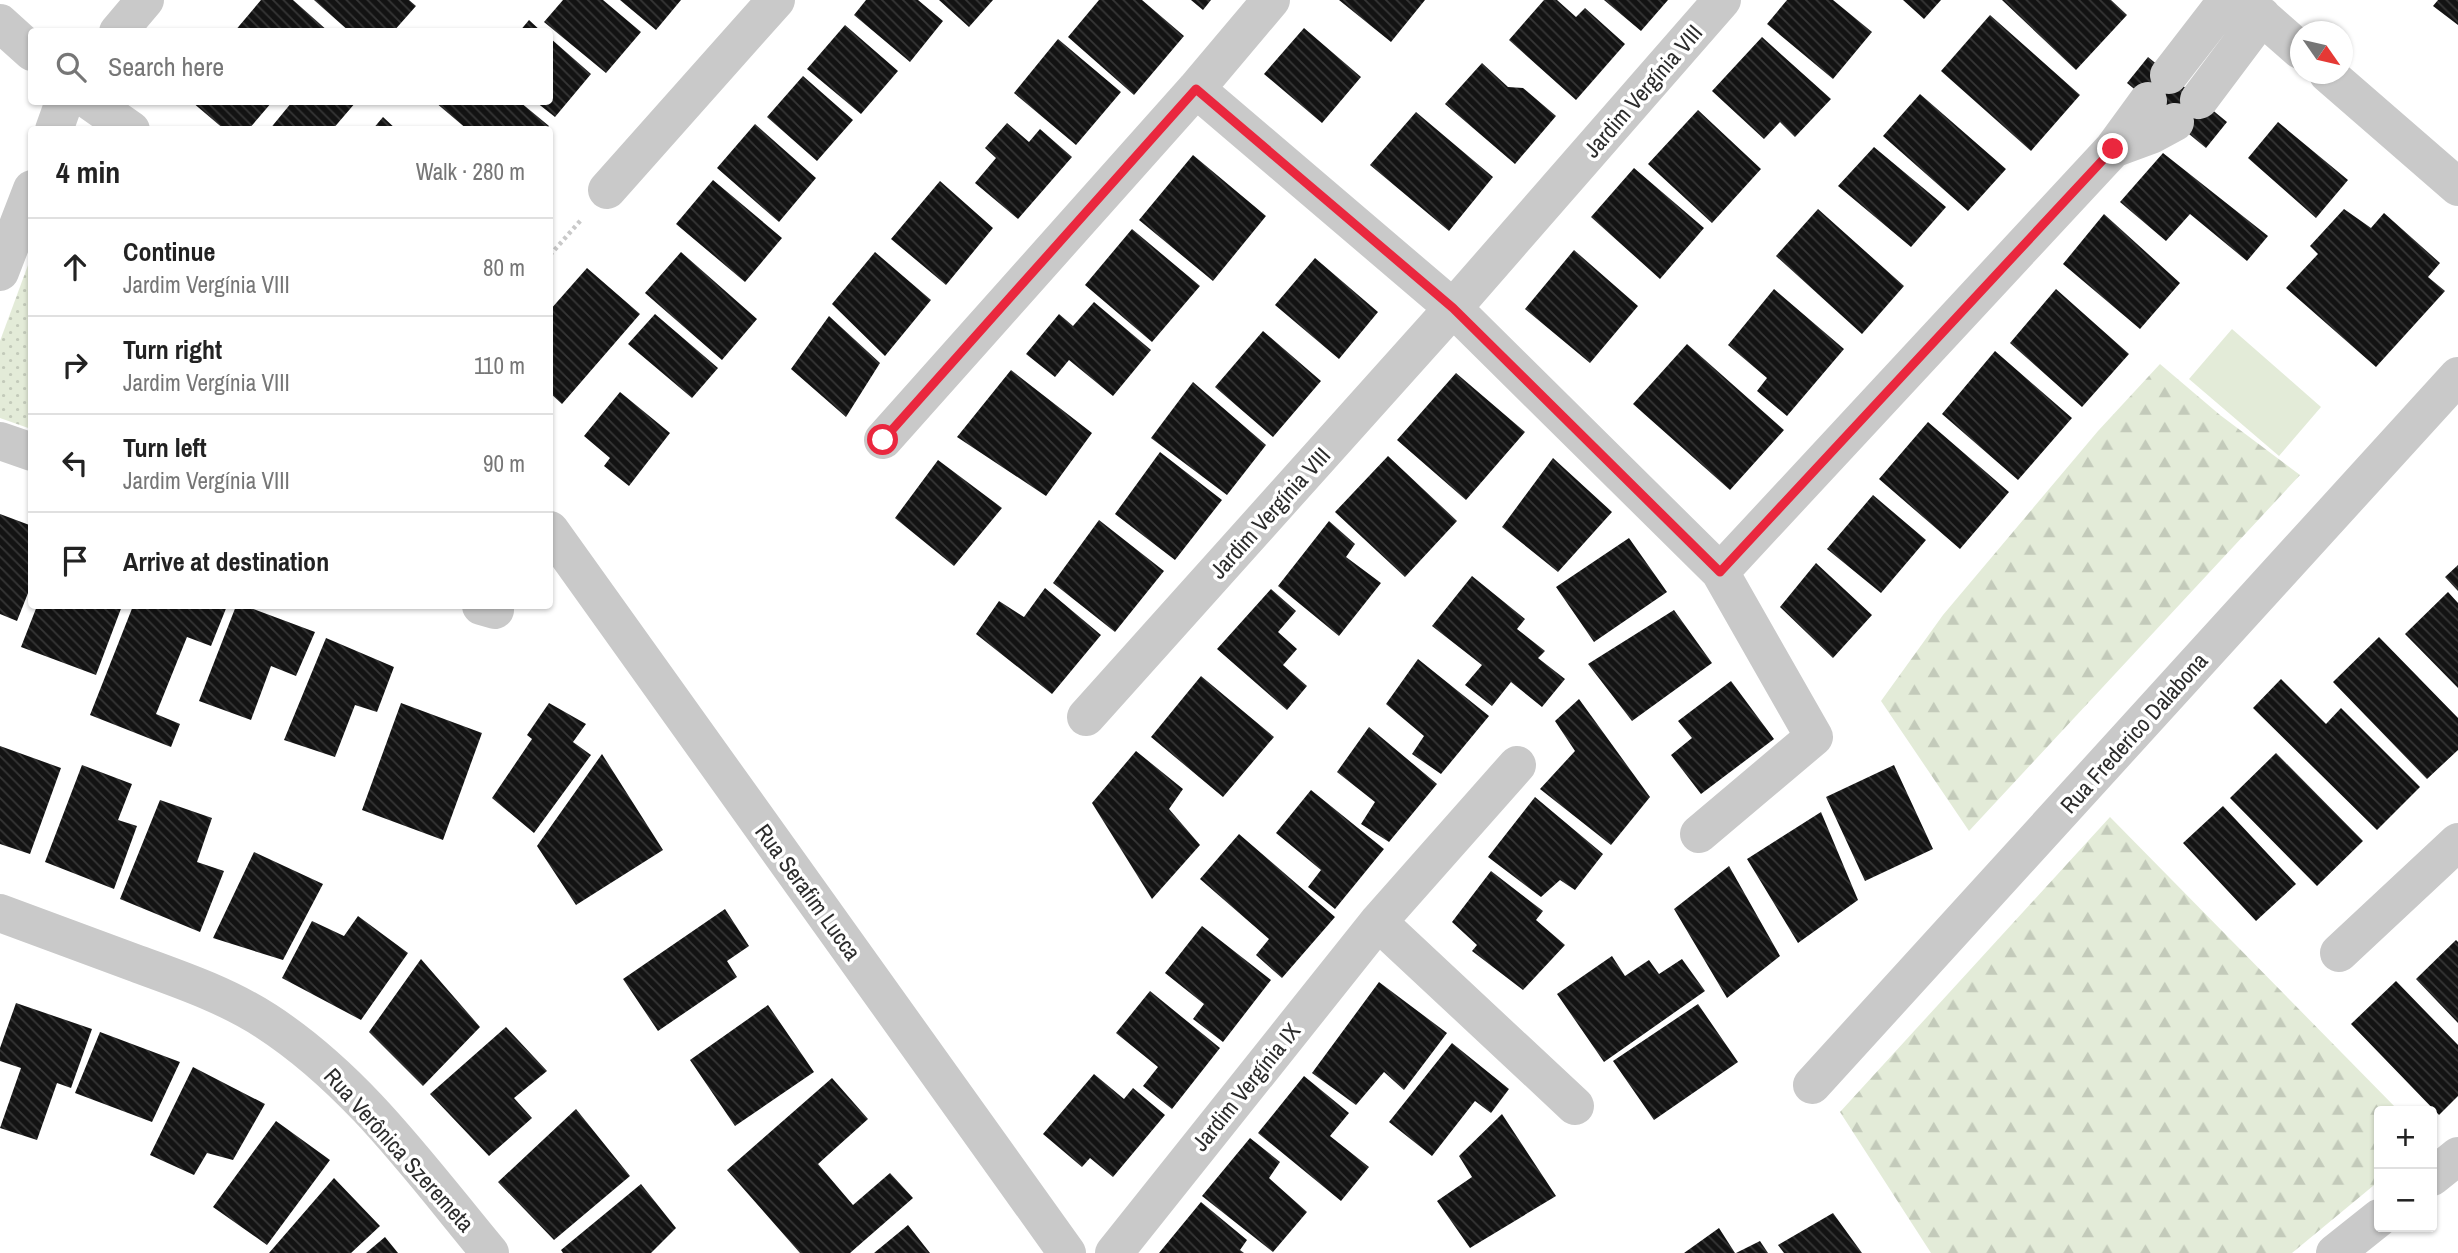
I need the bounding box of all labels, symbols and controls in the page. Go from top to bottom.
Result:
street label: Jardim Vergínia VIII [1576,18,1709,164]
north arrow [2290,21,2353,84]
search box [28,28,553,105]
icon: search [52,48,90,86]
text: Search here [108,49,224,84]
route end [2097,133,2128,164]
text: 4 min [56,152,120,192]
text: Walk · 280 m [416,156,525,187]
text: Continue [123,234,215,269]
icon: ahead [56,248,94,286]
text: 80 m [483,252,525,283]
text: Jardim Vergínia VIII [123,269,290,300]
text: Turn right [123,332,222,367]
icon: right [56,346,94,384]
text: 110 m [474,350,525,381]
text: Jardim Vergínia VIII [123,367,290,398]
route start [867,424,898,455]
text: Turn left [123,430,207,465]
street label: Jardim Vergínia VIII [1202,440,1337,585]
icon: left [56,444,94,482]
text: 90 m [483,448,525,479]
text: Jardim Vergínia VIII [123,465,290,496]
icon: arrive [56,542,94,580]
text: Arrive at destination [123,544,329,579]
street label: Rua Frederico Dalabona [2053,645,2215,820]
street label: Rua Serafim Lucca [748,817,869,967]
street label: Jardim Vergínia IX [1184,1016,1307,1157]
street label: Rua Verônica Szeremeta [317,1061,482,1239]
map controls [2374,1106,2437,1232]
button: + [2374,1106,2437,1169]
button: − [2374,1169,2437,1232]

